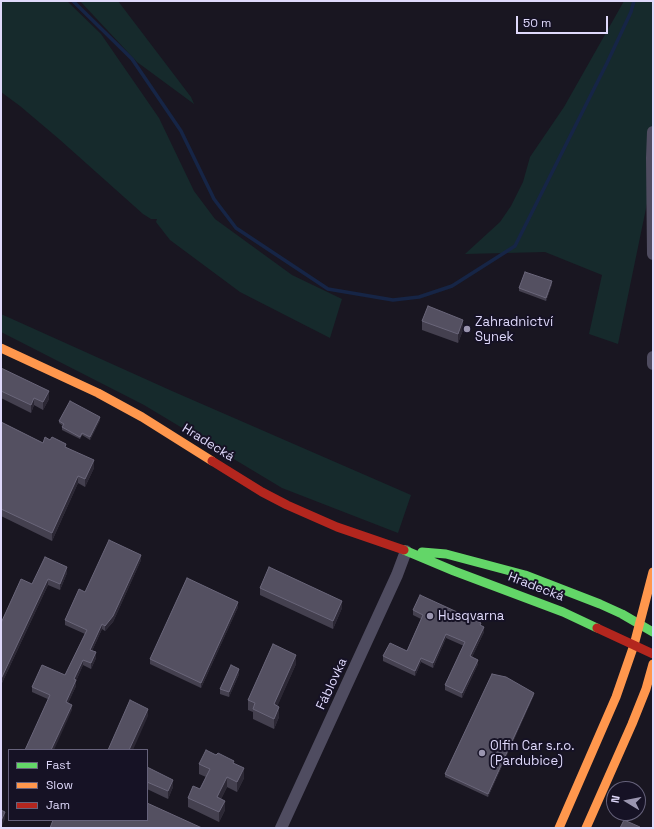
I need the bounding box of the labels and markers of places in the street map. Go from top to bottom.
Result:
place label: Zahradnictví Synek [475,314,553,345]
marker: Zahradnictví Synek [462,324,472,334]
place label: Husqvarna [438,608,504,624]
marker: Husqvarna [425,611,435,621]
place label: Olfin Car s.r.o. (Pardubice) [490,738,575,769]
marker: Olfin Car s.r.o. (Pardubice) [477,748,487,758]

